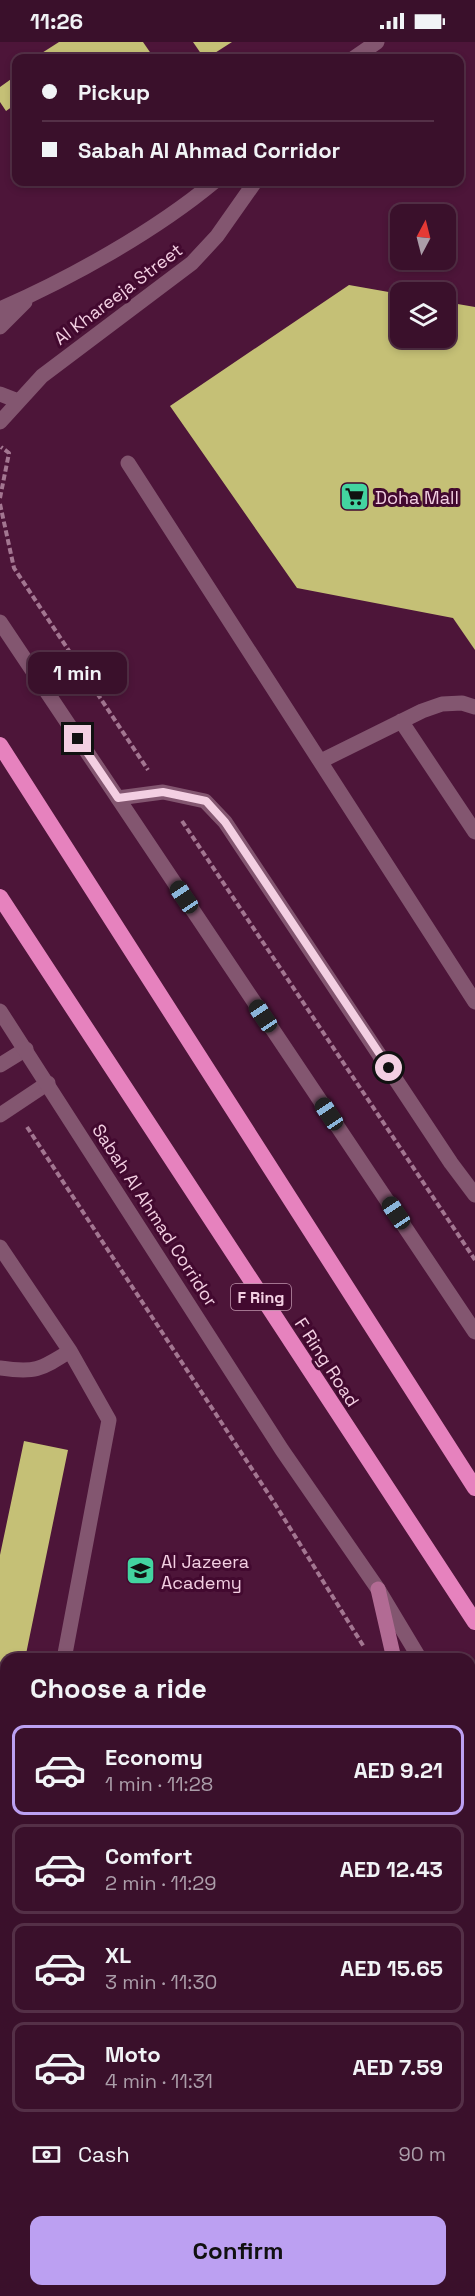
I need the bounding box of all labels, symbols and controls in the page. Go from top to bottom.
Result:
text: 11:26 [30,7,83,35]
text: Pickup [78,78,150,106]
text: Sabah Al Ahmad Corridor [78,136,340,164]
north arrow [390,204,456,270]
map controls [390,204,456,348]
street label: Al Khareeja Street [49,238,187,350]
button: layers [390,282,456,348]
supermarket icon: Doha Mall [338,481,370,513]
place label: Doha Mall [375,486,459,509]
callout: 1 min [28,652,128,694]
text: 1 min [53,660,102,686]
route end [64,725,91,752]
car [166,877,202,917]
car [245,996,281,1036]
route start [375,1054,402,1081]
car [311,1094,347,1134]
street label: Sabah Al Ahmad Corridor [87,1119,223,1311]
car [378,1193,414,1233]
road number: F Ring [231,1284,291,1310]
street label: F Ring Road [290,1313,364,1411]
place label: Al Jazeera Academy [161,1550,249,1594]
school or university icon: Al Jazeera Academy [124,1555,156,1587]
text: Choose a ride [30,1671,207,1706]
icon: car [33,1743,87,1797]
text: Economy [105,1743,203,1771]
text: AED 9.21 [354,1756,443,1784]
text: 1 min · 11:28 [105,1771,213,1797]
icon: car [33,1842,87,1896]
text: Comfort [105,1842,193,1870]
text: AED 12.43 [340,1855,443,1883]
text: 2 min · 11:29 [105,1870,217,1896]
icon: car [33,1941,87,1995]
text: XL [105,1941,131,1969]
text: AED 15.65 [340,1954,443,1982]
text: 3 min · 11:30 [105,1969,217,1995]
icon: car [33,2040,87,2094]
text: Moto [105,2040,161,2068]
text: AED 7.59 [353,2053,443,2081]
text: 4 min · 11:31 [105,2068,213,2094]
icon: cash [30,2138,63,2171]
text: Cash [78,2140,130,2168]
text: 90 m [399,2141,446,2167]
button: Confirm [30,2216,446,2285]

